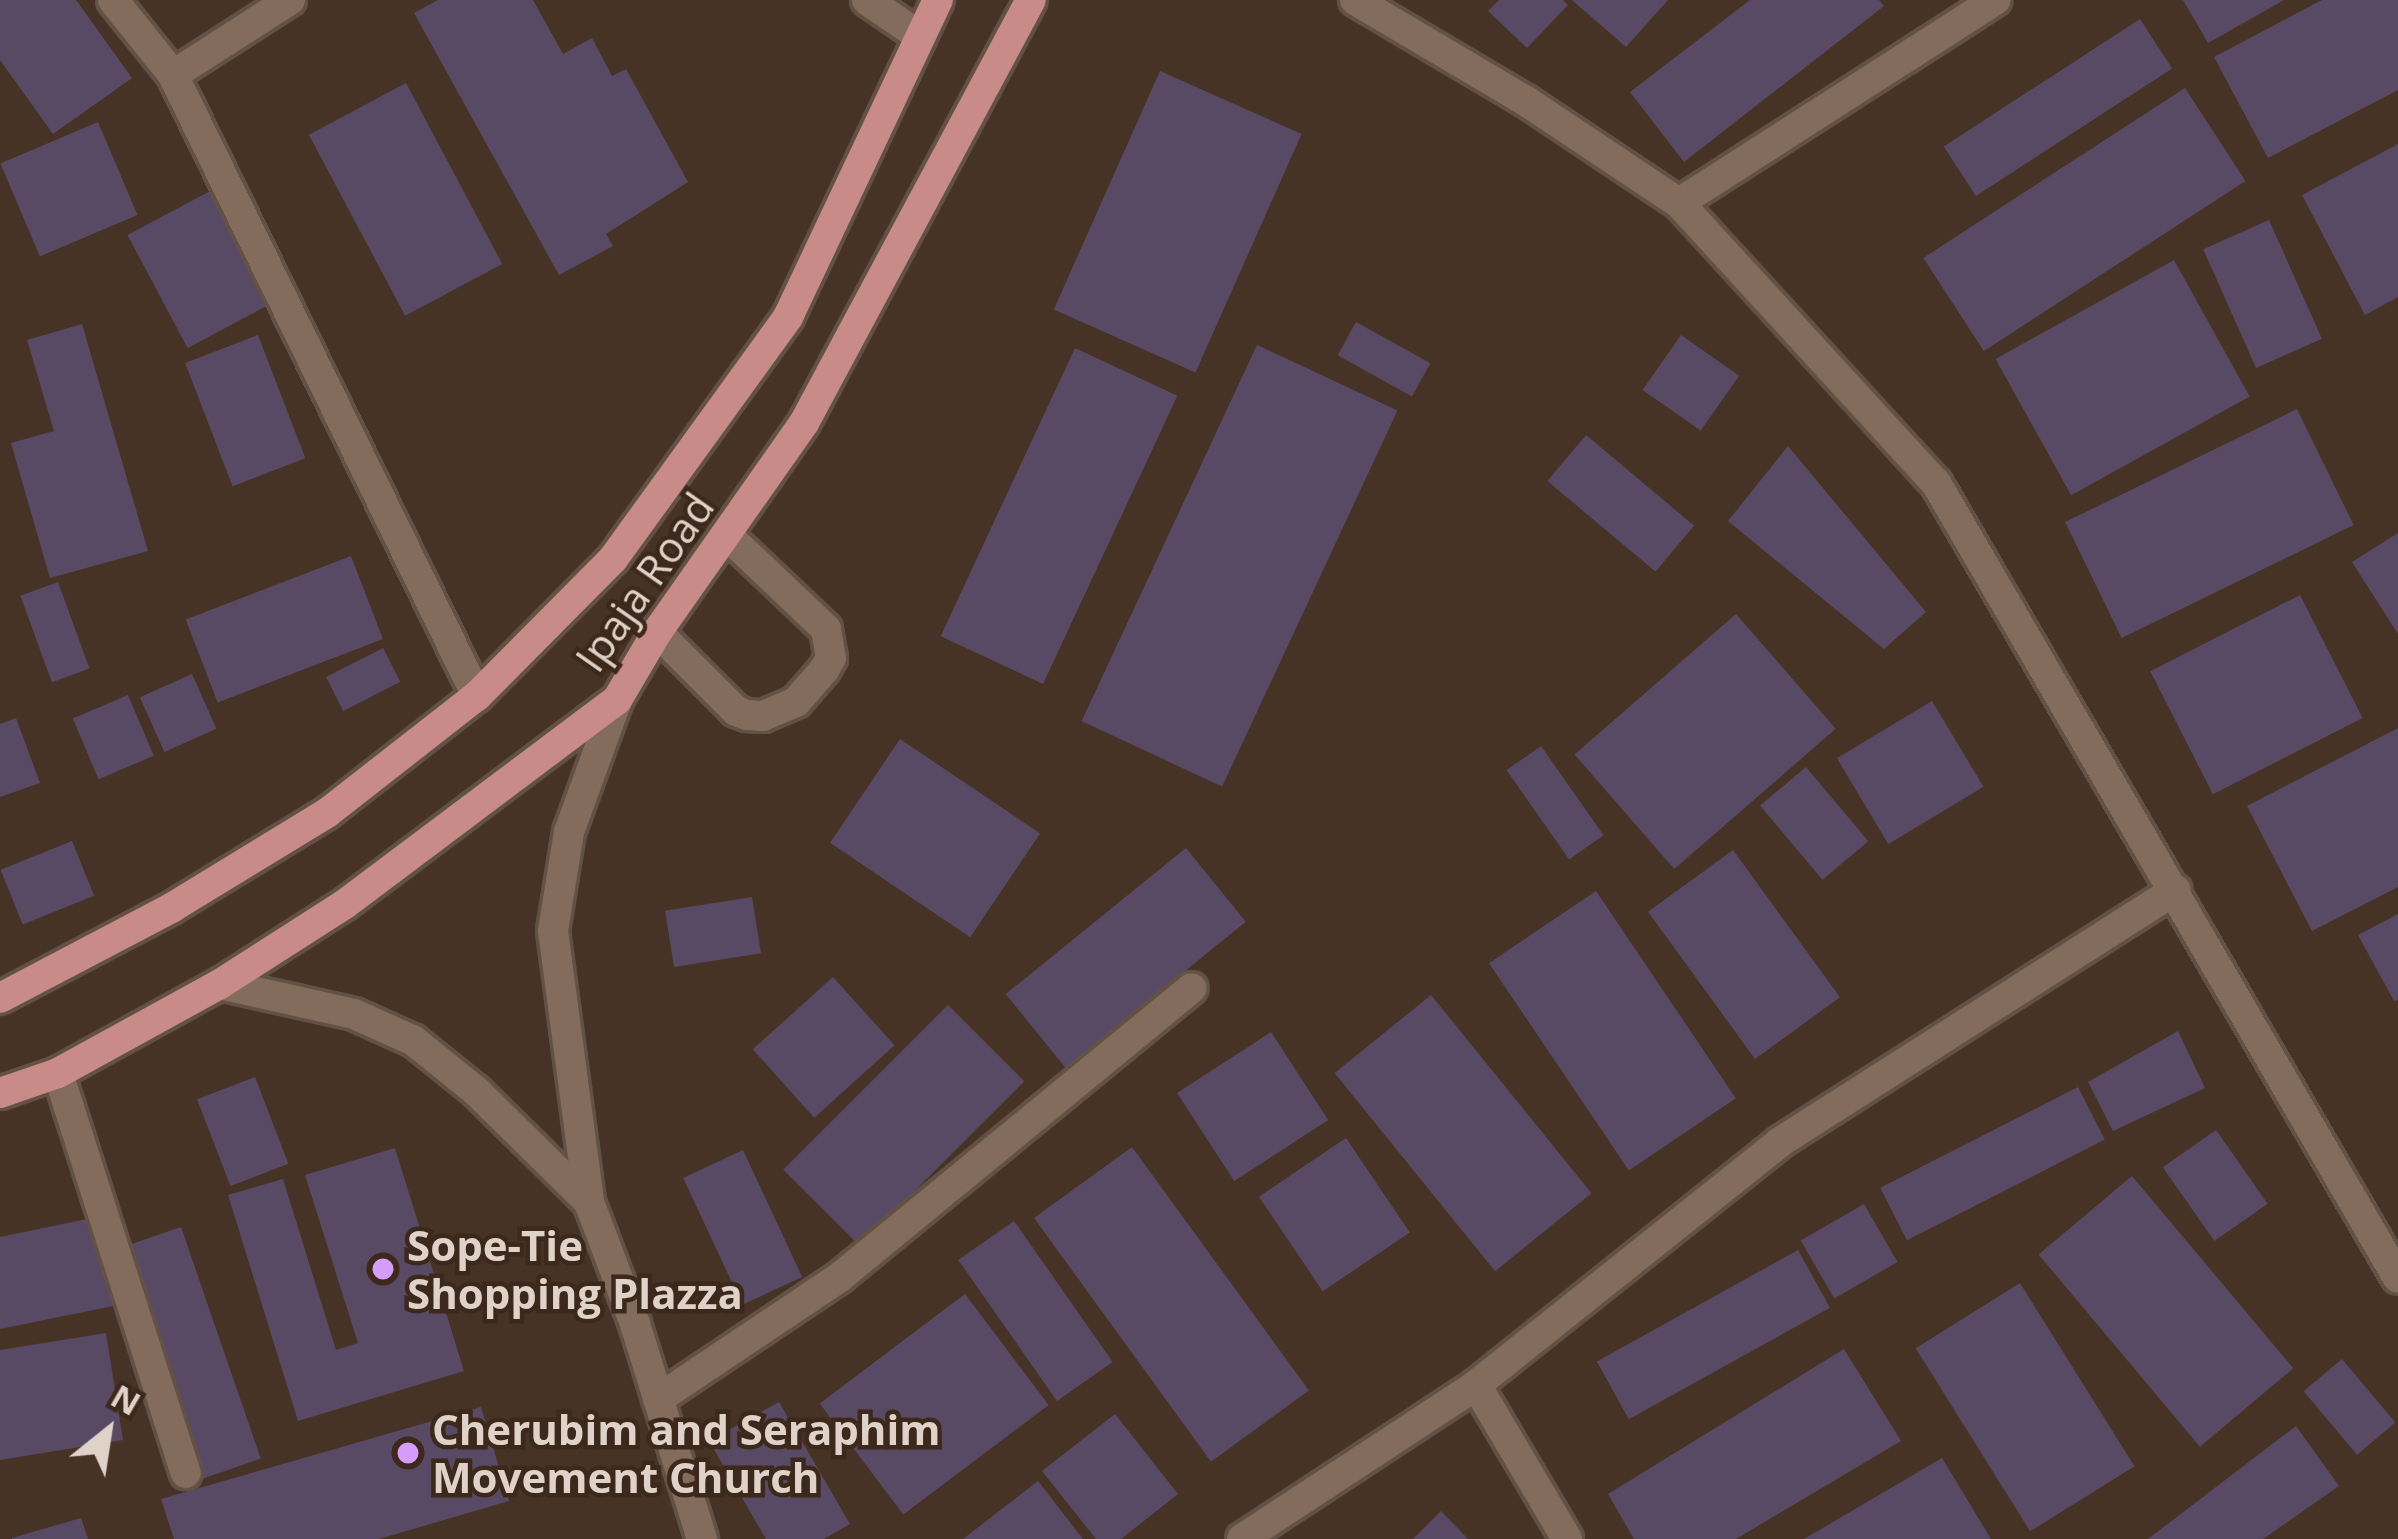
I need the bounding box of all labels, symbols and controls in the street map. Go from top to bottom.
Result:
street label: Ipaja Road [564,483,724,681]
place label: Sope-Tie Shopping Plazza [407,1220,743,1318]
marker: Sope-Tie Shopping Plazza [370,1256,396,1282]
north arrow [48,1371,168,1491]
text: N [103,1373,149,1426]
place label: Cherubim and Seraphim Movement Church [432,1404,940,1502]
marker: Cherubim and Seraphim Movement Church [395,1440,421,1466]

